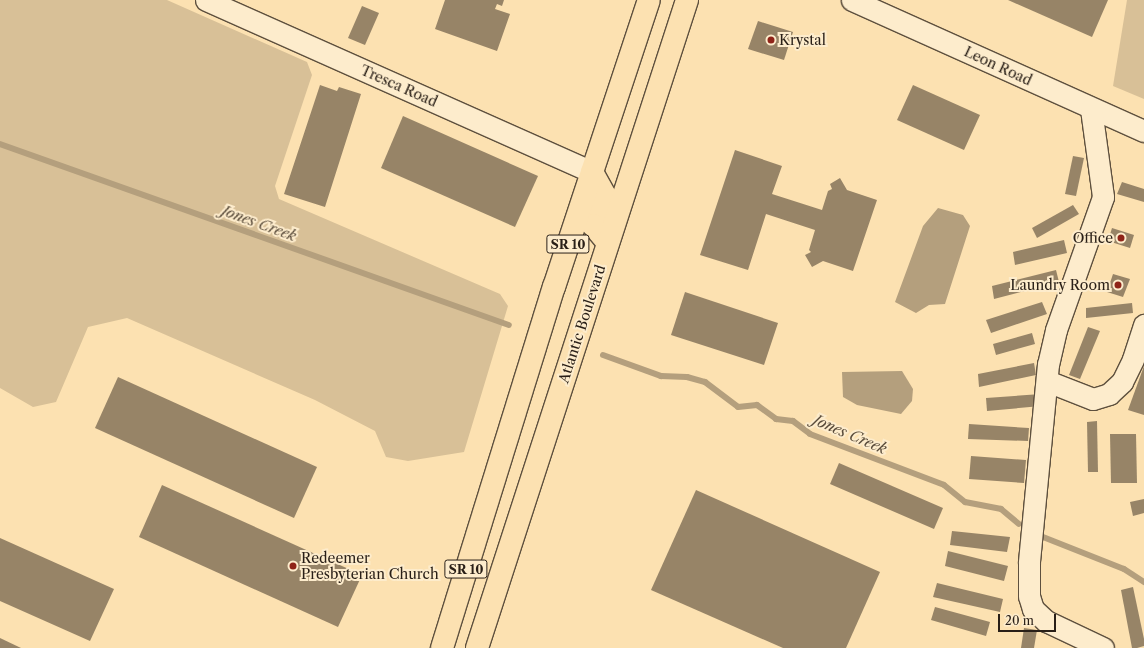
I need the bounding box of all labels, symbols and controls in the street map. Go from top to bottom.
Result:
place label: Krystal [779,32,826,48]
marker: Krystal [766,35,776,45]
street label: Leon Road [962,43,1034,89]
street label: Tresca Road [358,62,440,110]
water label: Jones Creek [219,201,299,245]
place label: Office [1073,230,1113,246]
road number: SR 10 [546,233,590,255]
marker: Office [1116,233,1126,243]
street label: Atlantic Boulevard [555,263,609,385]
place label: Laundry Room [1010,277,1110,293]
marker: Laundry Room [1113,280,1123,290]
water label: Jones Creek [810,410,890,458]
place label: Redeemer Presbyterian Church [301,550,439,582]
road number: SR 10 [444,558,488,580]
marker: Redeemer Presbyterian Church [288,561,298,571]
scale bar [1000,606,1058,632]
text: 20 m [1005,613,1034,628]

